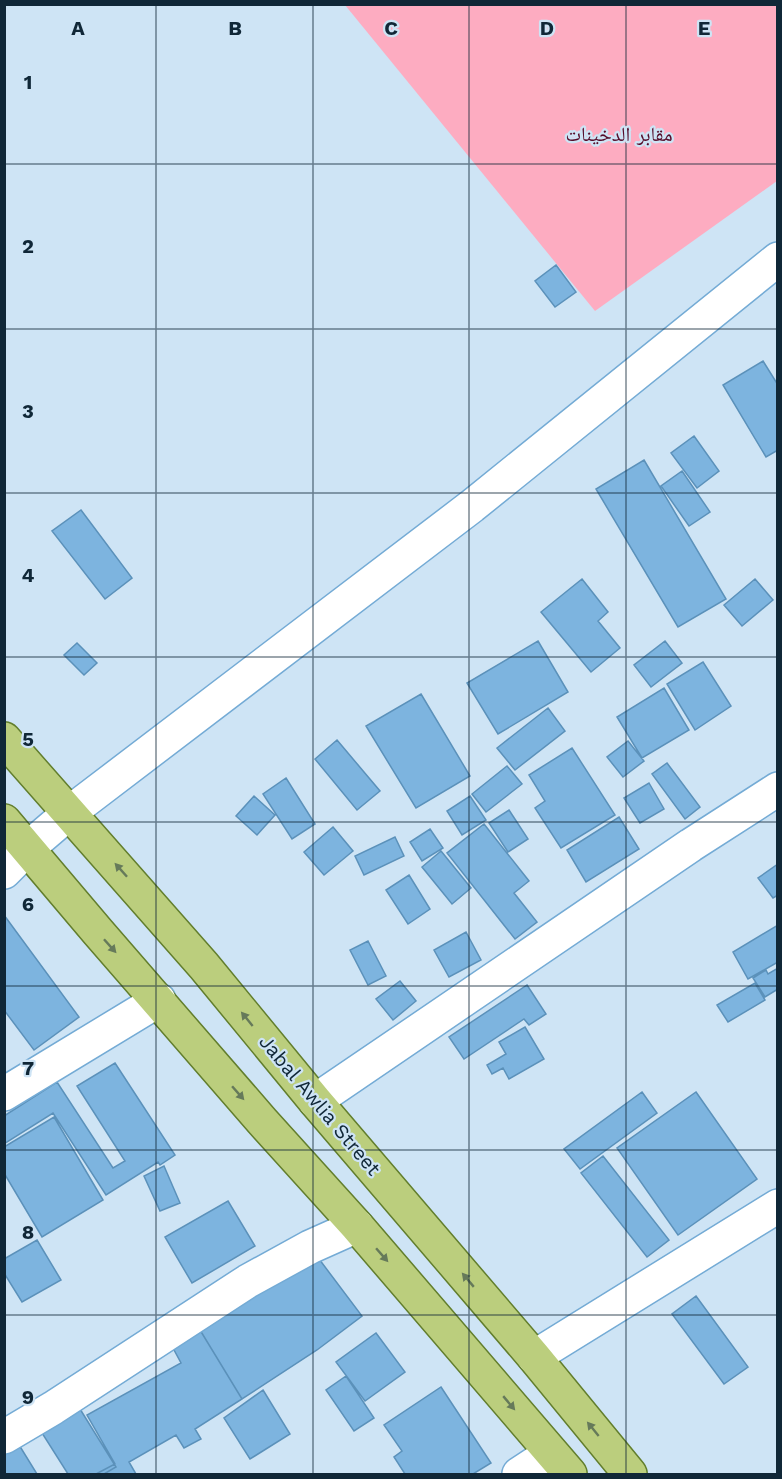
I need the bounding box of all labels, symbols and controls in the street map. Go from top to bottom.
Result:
text: A [71,16,85,40]
text: B [228,16,242,40]
text: C [384,16,398,40]
text: D [540,16,554,40]
text: E [698,16,710,40]
text: 1 [24,70,32,94]
park label: مقابر الدخينات [565,122,673,146]
text: 2 [22,234,34,258]
text: 3 [22,399,34,423]
text: 4 [22,563,35,587]
text: 5 [22,727,34,751]
one-way arrow [115,863,128,878]
text: 6 [22,892,34,916]
one-way arrow [103,938,116,953]
one-way arrow [241,1012,254,1027]
street label: Jabal Awlia Street [254,1030,386,1181]
text: 7 [22,1056,34,1080]
one-way arrow [231,1085,244,1100]
text: 8 [22,1220,34,1244]
one-way arrow [375,1247,388,1262]
one-way arrow [462,1273,475,1288]
text: 9 [22,1385,34,1409]
one-way arrow [502,1395,515,1410]
one-way arrow [587,1422,600,1437]

